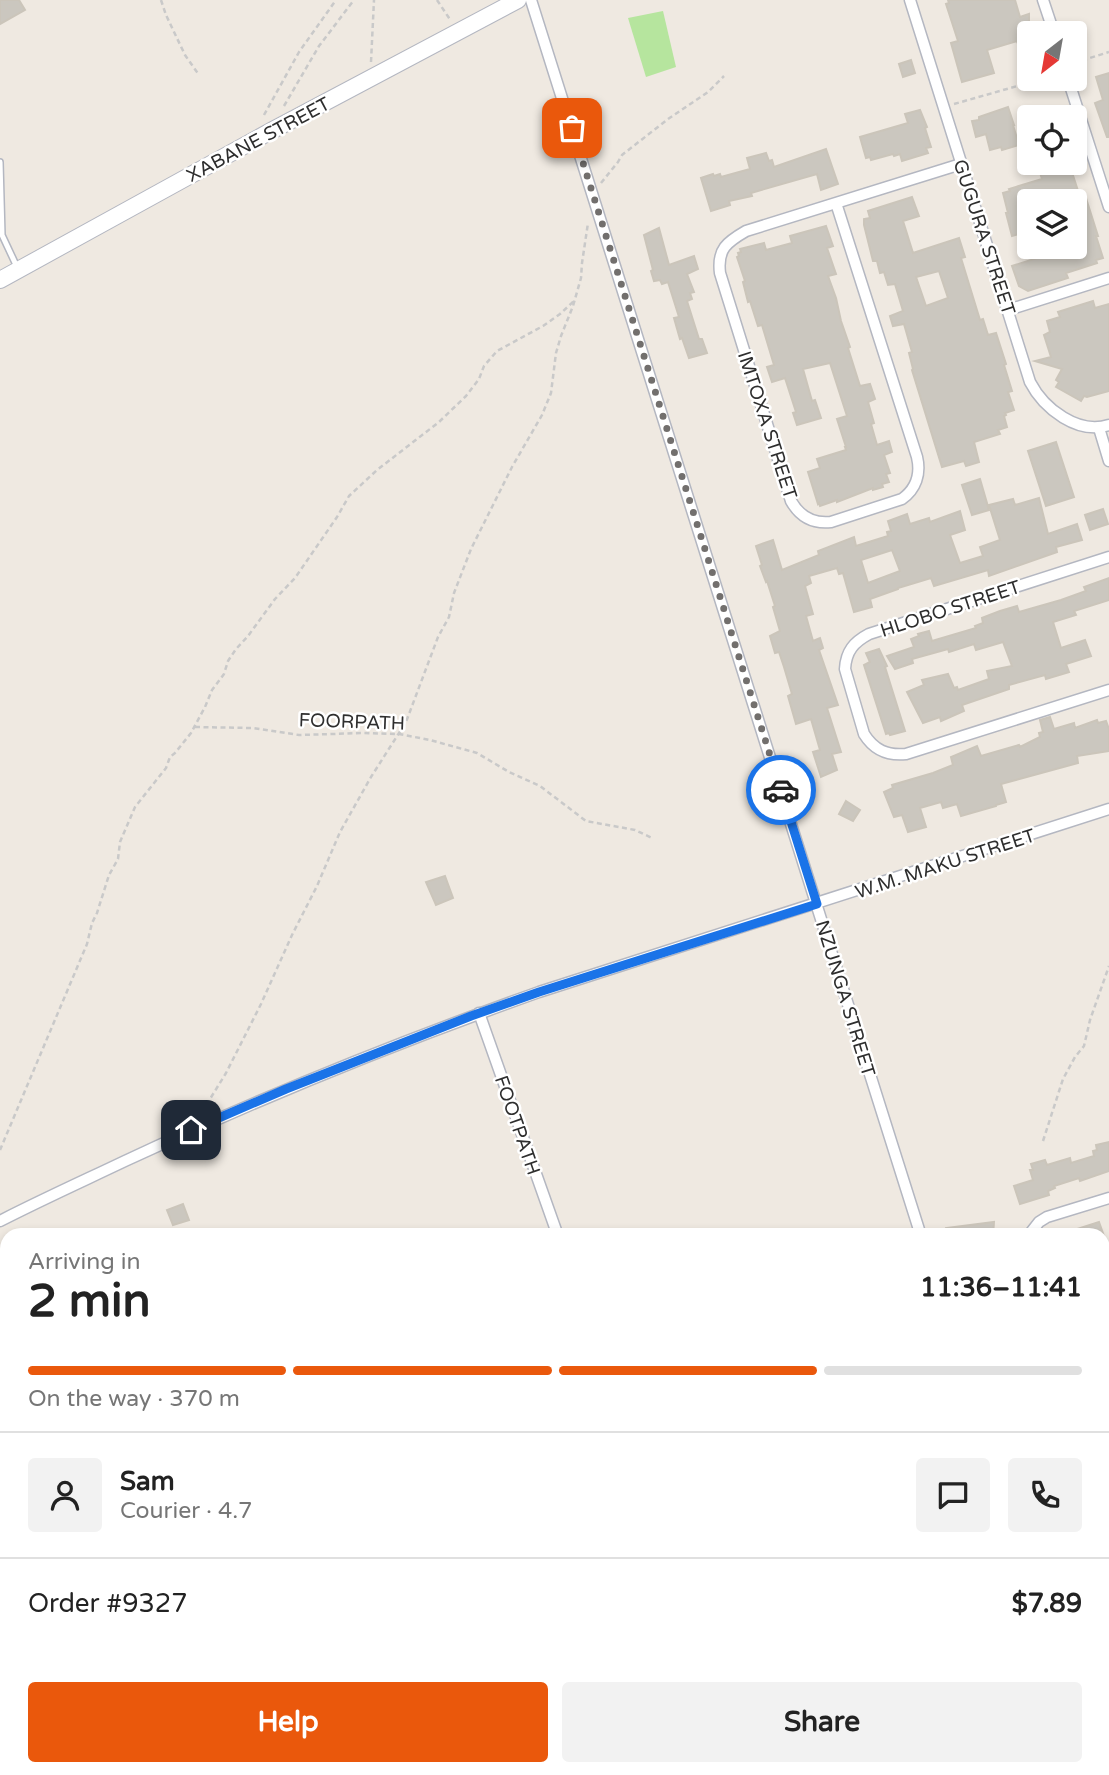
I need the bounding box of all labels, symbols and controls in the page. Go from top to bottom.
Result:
north arrow [1017,21,1087,91]
map controls [1017,21,1087,259]
street label: XABANE STREET [183,93,334,187]
pin [542,98,602,158]
button: locate [1017,105,1087,175]
icon: bag [553,109,591,147]
street label: GUGURA STREET [949,157,1020,318]
button: layers [1017,189,1087,259]
street label: IMTOXA STREET [733,349,801,502]
street label: HLOBO STREET [877,576,1024,642]
street label: FOORPATH [298,709,406,735]
courier [746,755,816,825]
icon: car [762,771,800,809]
street label: W.M. MAKU STREET [853,824,1038,903]
street label: NZUNGA STREET [811,917,879,1080]
street label: FOOTPATH [490,1073,544,1178]
pin [161,1100,221,1160]
icon: home [172,1111,210,1149]
text: Arriving in [28,1248,141,1276]
text: 11:36–11:41 [920,1272,1082,1303]
text: 2 min [28,1274,151,1329]
text: On the way · 370 m [28,1385,240,1413]
button: person [28,1458,102,1532]
button: chat [916,1458,990,1532]
button: phone [1008,1458,1082,1532]
text: Sam [120,1466,175,1497]
text: Courier · 4.7 [120,1497,253,1525]
text: Order #9327 [28,1588,188,1619]
text: $7.89 [1012,1588,1082,1619]
button: Help [28,1682,548,1762]
button: Share [562,1682,1082,1762]

